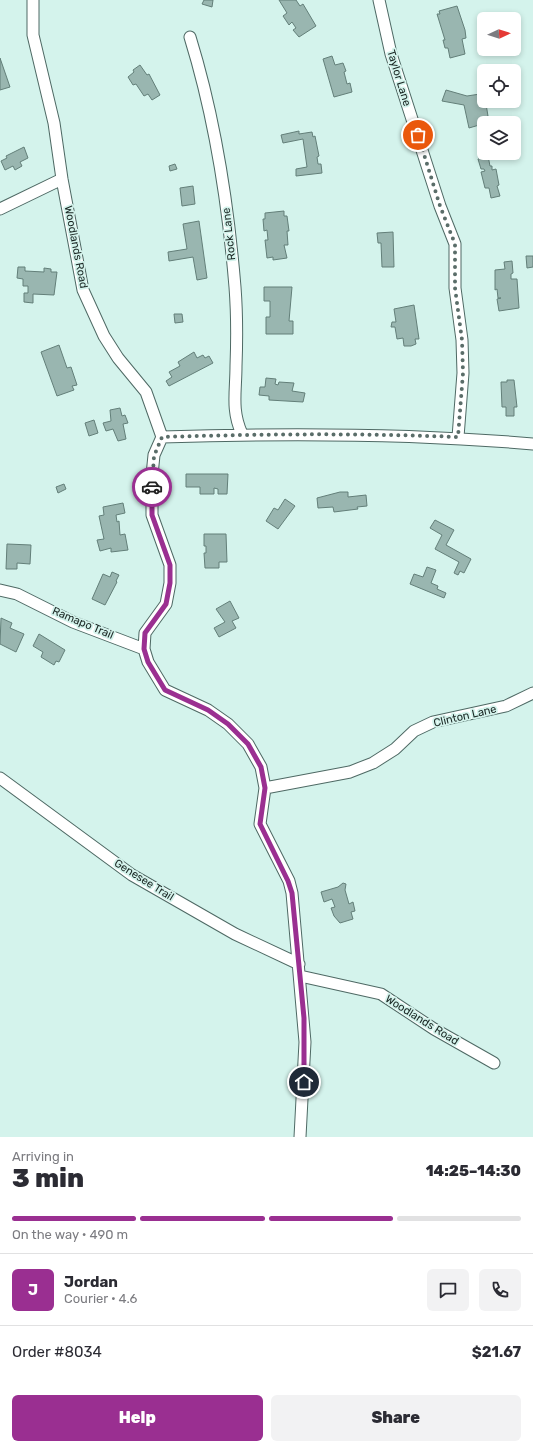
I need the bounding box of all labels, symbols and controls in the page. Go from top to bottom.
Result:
north arrow [477,12,521,56]
map controls [477,12,521,160]
street label: Taylor Lane [384,48,414,108]
button: locate [477,64,521,108]
button: layers [477,116,521,160]
pin [401,118,435,152]
icon: bag [407,124,429,146]
street label: Woodlands Road [62,204,90,290]
street label: Rock Lane [220,207,238,261]
courier [132,467,172,507]
icon: car [141,476,163,498]
street label: Ramapo Trail [50,604,116,642]
street label: Clinton Lane [432,702,498,730]
street label: Genesee Trail [112,857,176,903]
street label: Woodlands Road [383,992,461,1048]
pin [287,1065,321,1099]
icon: home [293,1071,315,1093]
text: Arriving in [12,1149,74,1164]
text: 14:25–14:30 [426,1162,521,1180]
text: 3 min [12,1163,84,1194]
text: On the way · 490 m [12,1227,128,1242]
button: chat [427,1269,469,1311]
button: phone [479,1269,521,1311]
text: Jordan [64,1273,118,1291]
text: J [28,1281,38,1299]
text: Courier · 4.6 [64,1291,137,1306]
text: Order #8034 [12,1343,102,1361]
text: $21.67 [472,1343,521,1361]
button: Help [12,1395,263,1441]
button: Share [271,1395,521,1441]

